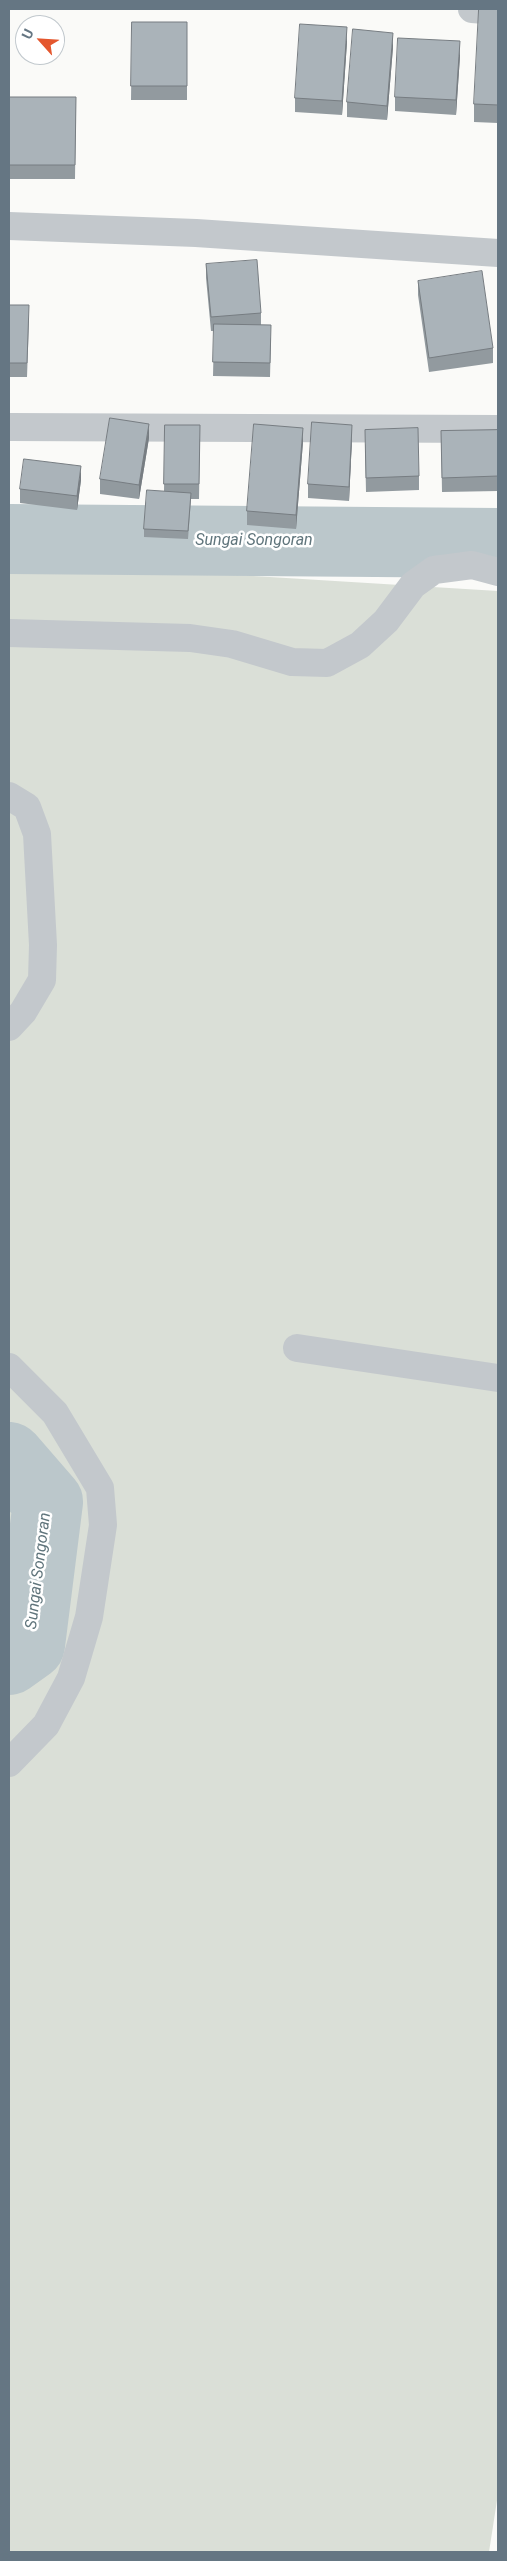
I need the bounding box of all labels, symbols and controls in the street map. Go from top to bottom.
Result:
north arrow [15,15,65,65]
text: U [18,26,37,42]
water label: Sungai Songoran [195,531,313,551]
water label: Sungai Songoran [22,1512,56,1630]

